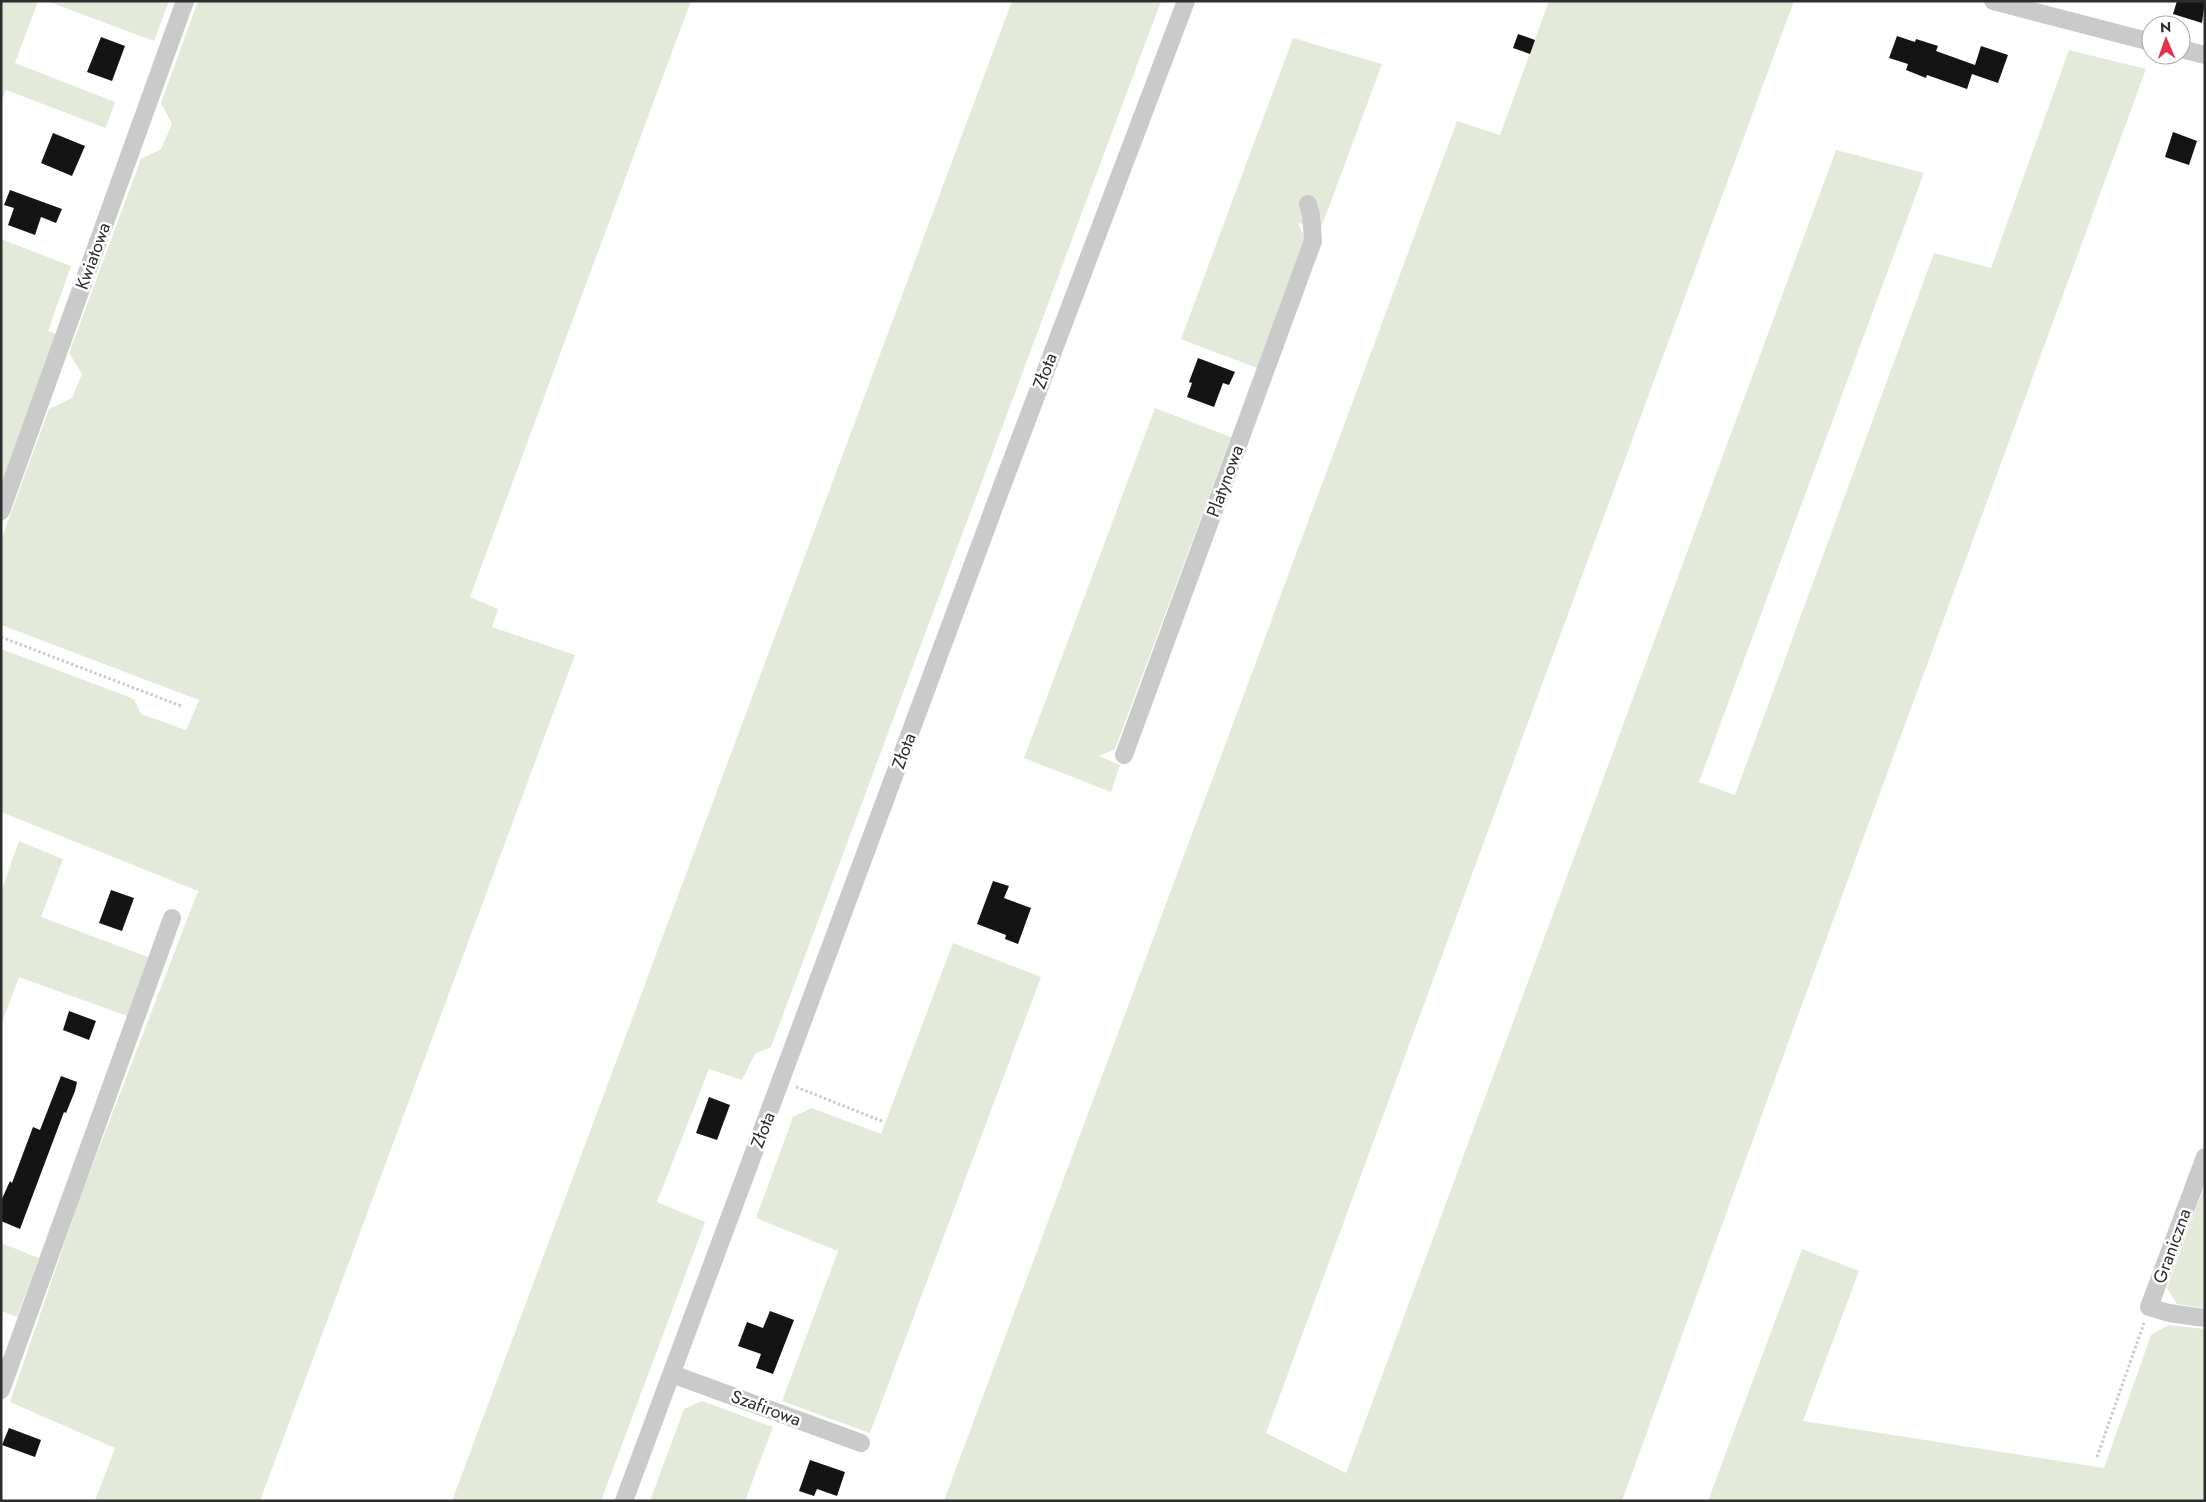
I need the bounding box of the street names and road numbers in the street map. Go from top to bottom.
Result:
street label: Kwiatowa [69,219,117,293]
street label: Złota [1026,349,1064,393]
street label: Platynowa [1200,441,1250,521]
street label: Złota [885,729,923,773]
street label: Złota [744,1108,782,1152]
street label: Graniczna [2146,1205,2198,1287]
street label: Szafirowa [727,1383,805,1433]

